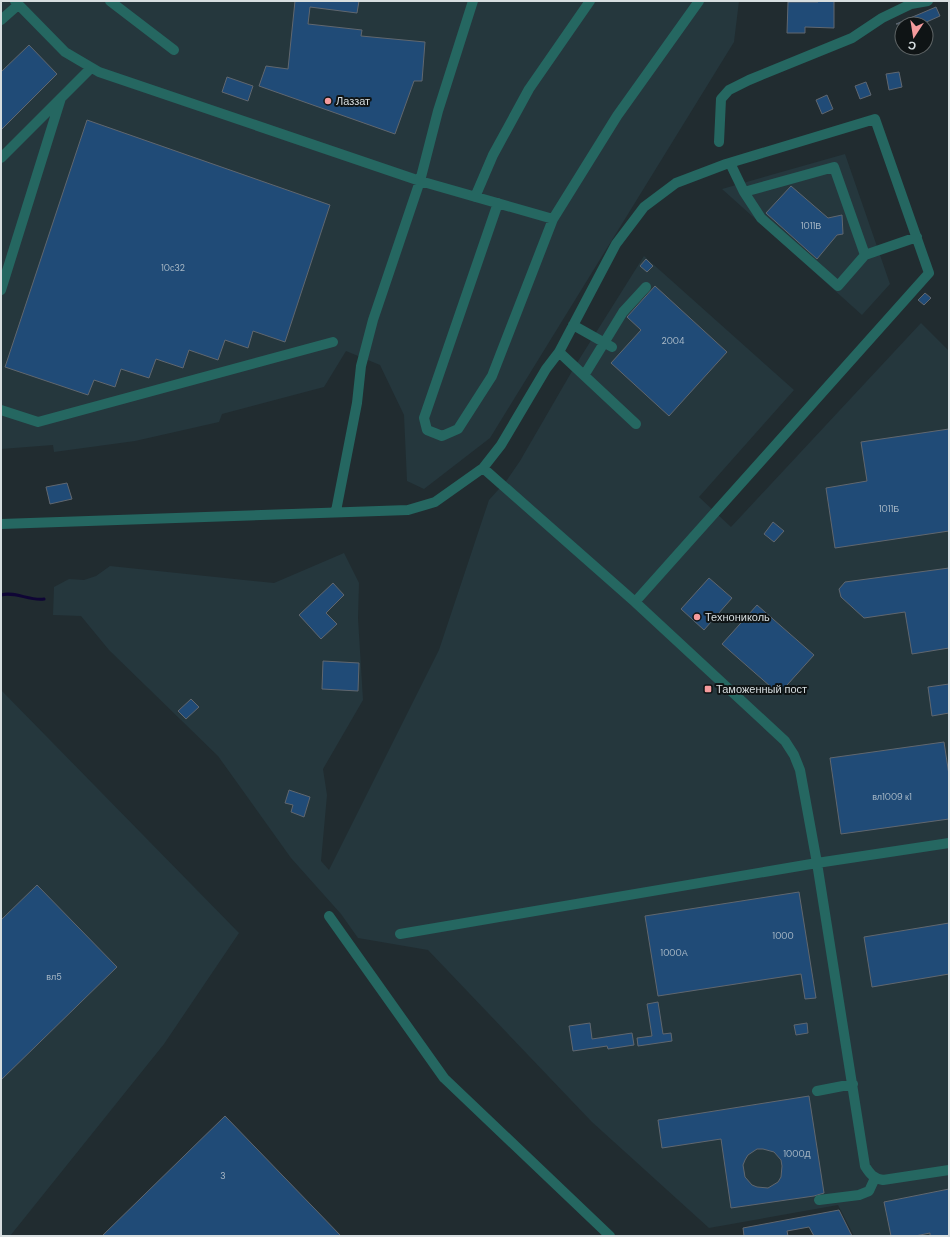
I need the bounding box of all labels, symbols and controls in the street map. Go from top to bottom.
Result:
north arrow [894,16,934,56]
text: С [907,38,917,53]
place label: Лаззат [336,94,370,108]
marker: Лаззат [323,96,333,106]
house number: 1011В [801,220,821,232]
house number: 10с32 [161,262,185,274]
house number: 2004 [662,335,685,347]
house number: 1011Б [879,503,899,515]
place label: Технониколь [705,610,770,624]
marker: Технониколь [692,612,702,622]
place label: Таможенный пост [716,682,807,696]
marker: Таможенный пост [703,684,713,694]
house number: вл1009 к1 [872,791,912,803]
house number: 1000 [772,930,794,942]
house number: 1000А [660,947,688,959]
house number: вл5 [46,971,62,983]
house number: 1000Д [783,1148,811,1160]
house number: 3 [220,1170,226,1182]

